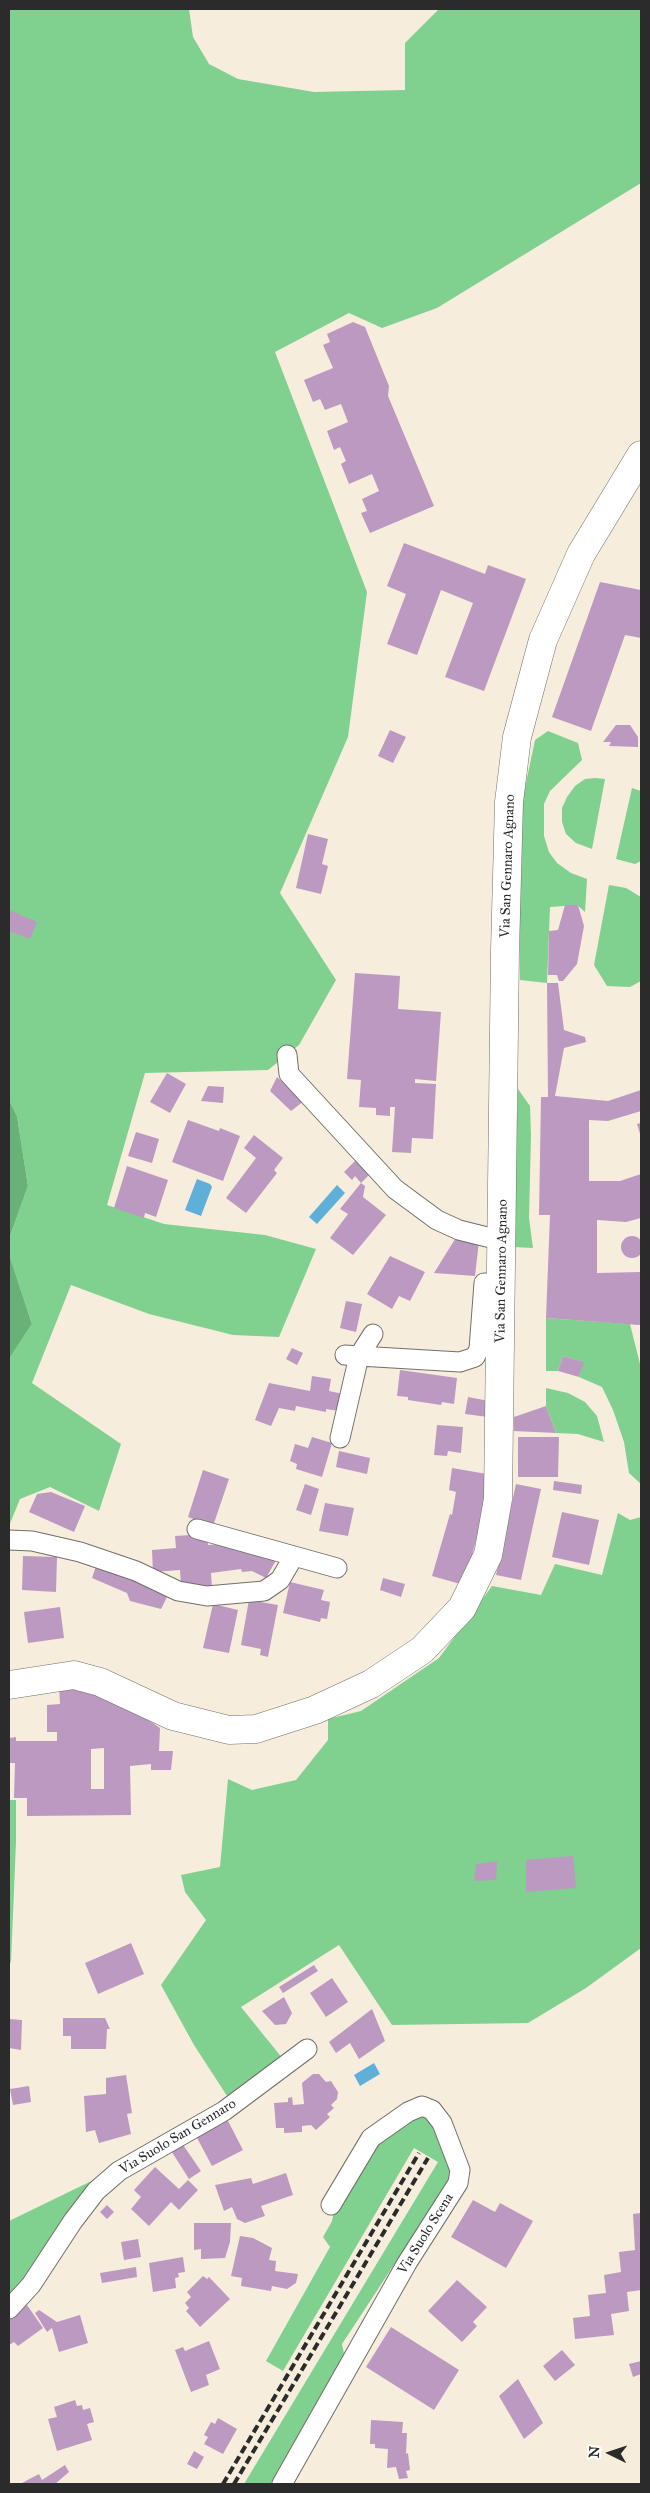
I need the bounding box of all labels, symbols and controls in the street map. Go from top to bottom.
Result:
street label: Via San Gennaro Agnano [497,794,519,938]
street label: Via San Gennaro Agnano [492,1199,512,1343]
street label: Via Suolo San Gennaro [117,2096,239,2178]
street label: Via Suolo Scena [394,2190,458,2278]
north arrow [585,2428,635,2478]
text: N [586,2445,603,2458]

